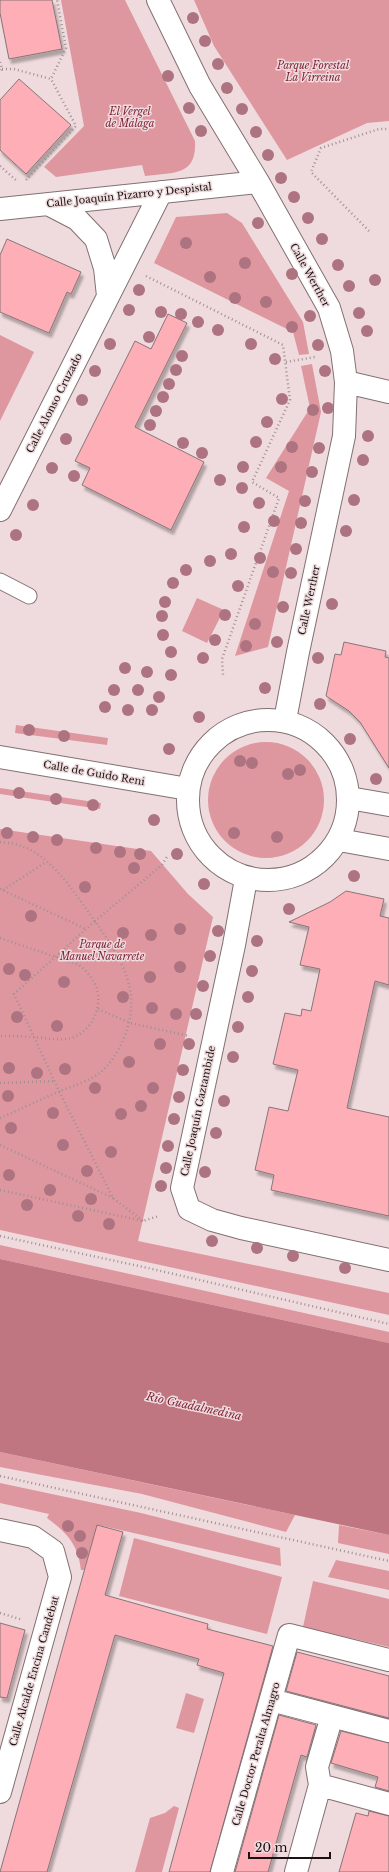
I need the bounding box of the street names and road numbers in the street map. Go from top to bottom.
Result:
street label: Calle Joaquín Pizarro y Despistal [46,180,212,210]
street label: Calle Werther [287,241,333,309]
street label: Calle Alonso Cruzado [23,350,85,455]
street label: Calle Werther [295,564,323,636]
street label: Calle de Guido Reni [42,758,146,788]
street label: Calle Joaquín Gaztambide [178,1044,218,1177]
street label: Calle Alcalde Encina Candebat [6,1594,62,1748]
street label: Calle Doctor Peralta Almagro [229,1680,283,1827]

